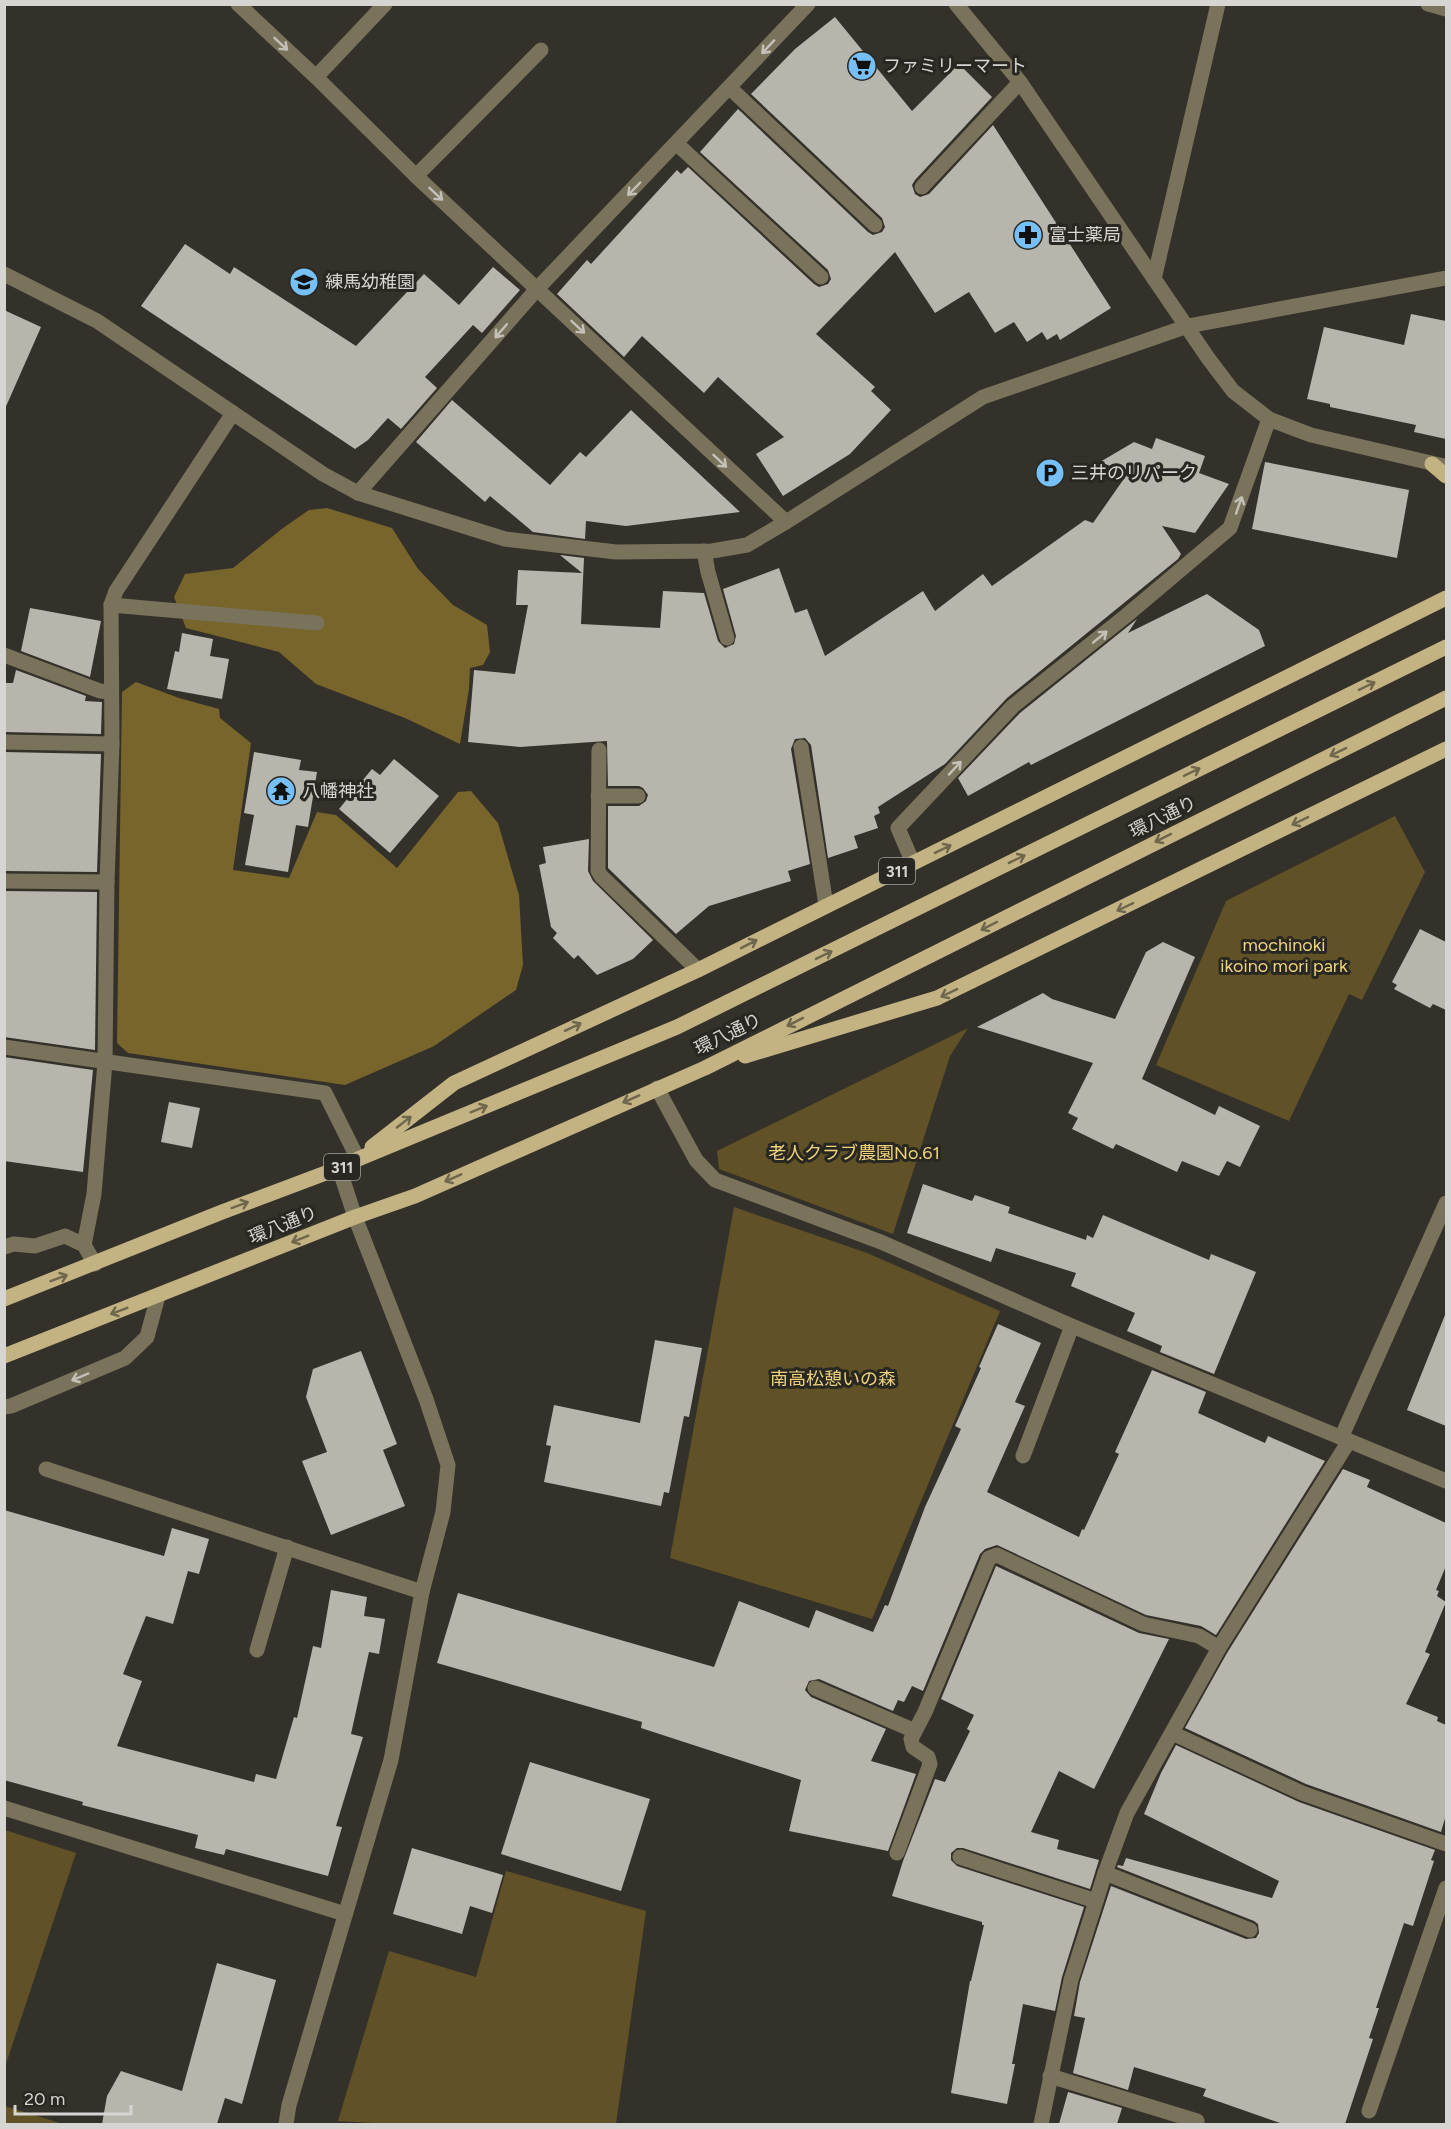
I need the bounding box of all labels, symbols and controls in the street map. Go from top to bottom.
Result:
one-way arrow [273,37,288,51]
one-way arrow [761,40,776,55]
supermarket icon: ファミリーマート [846,50,878,82]
place label: ファミリーマート [883,55,1027,77]
one-way arrow [627,181,642,196]
one-way arrow [428,187,443,202]
pharmacy icon: 富士薬局 [1012,219,1044,251]
place label: 富士薬局 [1049,224,1121,246]
school or university icon: 練馬幼稚園 [288,266,320,298]
place label: 練馬幼稚園 [325,271,415,293]
one-way arrow [571,320,586,335]
one-way arrow [494,323,508,338]
one-way arrow [713,454,728,468]
parking icon: 三井のリパーク [1034,457,1066,489]
place label: 三井のリパーク [1071,462,1197,484]
one-way arrow [1234,496,1245,514]
one-way arrow [1092,631,1108,644]
one-way arrow [1358,680,1375,692]
one-way arrow [1329,746,1347,758]
one-way arrow [948,760,963,775]
one-way arrow [1183,766,1201,778]
temple icon: 八幡神社 [265,775,297,807]
place label: 八幡神社 [302,780,374,802]
street label: 環八通り [1126,791,1200,843]
one-way arrow [1291,816,1309,827]
one-way arrow [1154,833,1172,845]
one-way arrow [933,842,951,854]
one-way arrow [1008,853,1026,864]
road number: 311 [879,858,915,884]
one-way arrow [1116,901,1134,913]
one-way arrow [980,920,998,932]
park label: mochinoki ikoino mori park [1220,934,1348,977]
one-way arrow [740,938,757,950]
one-way arrow [814,948,832,960]
one-way arrow [941,987,959,999]
street label: 環八通り [691,1008,765,1060]
one-way arrow [787,1017,805,1029]
one-way arrow [563,1021,581,1033]
one-way arrow [623,1094,641,1105]
one-way arrow [469,1103,488,1114]
one-way arrow [396,1116,412,1129]
park label: 老人クラブ農園No.61 [768,1142,940,1164]
road number: 311 [324,1154,360,1180]
one-way arrow [445,1173,463,1185]
one-way arrow [230,1199,249,1210]
street label: 環八通り [246,1201,320,1249]
one-way arrow [292,1234,310,1245]
one-way arrow [49,1272,68,1283]
one-way arrow [110,1306,129,1317]
park label: 南高松憩いの森 [770,1368,896,1390]
one-way arrow [72,1372,90,1383]
scale bar [15,2078,130,2116]
text: 20 m [24,2088,65,2110]

